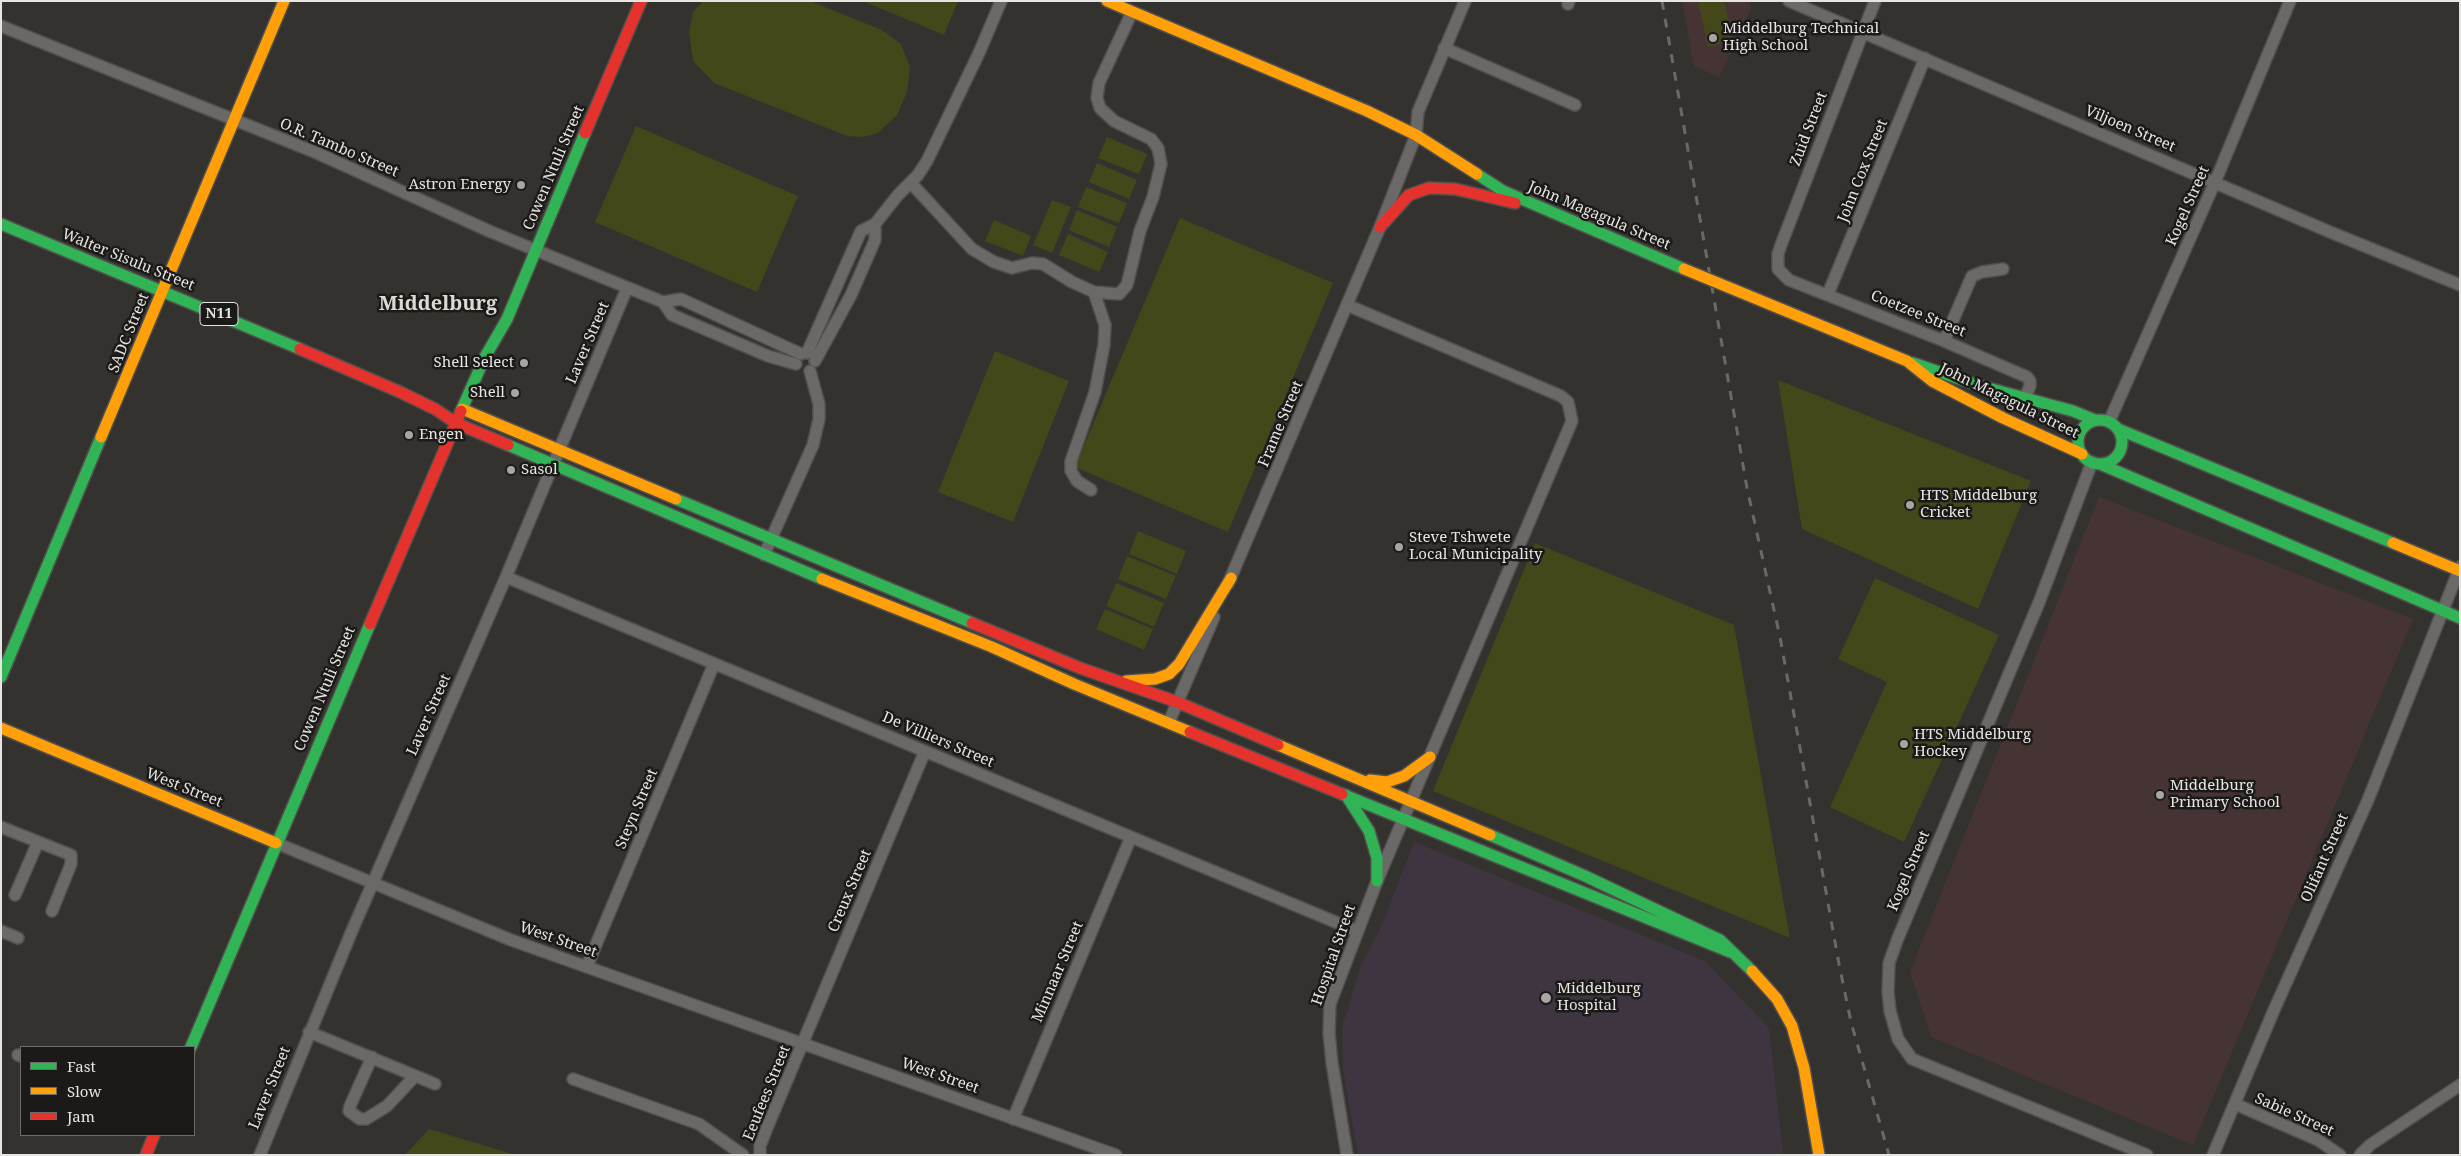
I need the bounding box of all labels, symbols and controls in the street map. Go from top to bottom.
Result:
place label: Middelburg Technical High School [1723,20,1879,55]
marker: Middelburg Technical High School [1707,32,1719,44]
street label: Zuid Street [1787,89,1831,169]
street label: Viljoen Street [2082,102,2178,156]
street label: Cowen Ntuli Street [520,103,588,233]
street label: O.R. Tambo Street [277,115,401,181]
street label: John Cox Street [1834,117,1892,225]
street label: Kogel Street [2162,163,2214,249]
place label: Astron Energy [408,176,511,194]
street label: John Magagula Street [1525,178,1673,254]
marker: Astron Energy [515,179,527,191]
street label: Walter Sisulu Street [59,225,197,295]
street label: Coetzee Street [1868,287,1968,341]
street label: SADC Street [105,291,153,375]
district label: Middelburg [379,292,497,316]
street label: Laver Street [563,299,613,387]
road number: N11 [200,302,238,326]
place label: Shell Select [434,354,514,372]
marker: Shell Select [518,357,530,369]
street label: John Magagula Street [1936,359,2082,443]
street label: Frame Street [1255,378,1307,470]
place label: Shell [470,384,505,402]
marker: Shell [509,387,521,399]
place label: Engen [419,426,464,444]
marker: Engen [403,429,415,441]
place label: Sasol [521,461,558,479]
marker: Sasol [505,464,517,476]
place label: HTS Middelburg Cricket [1920,487,2037,522]
marker: HTS Middelburg Cricket [1904,499,1916,511]
place label: Steve Tshwete Local Municipality [1409,529,1542,564]
marker: Steve Tshwete Local Municipality [1393,541,1405,553]
street label: Cowen Ntuli Street [291,624,359,754]
street label: Laver Street [403,671,455,759]
street label: De Villiers Street [880,708,996,772]
place label: HTS Middelburg Hockey [1914,726,2031,761]
marker: HTS Middelburg Hockey [1898,738,1910,750]
street label: West Street [143,765,225,811]
street label: Steyn Street [612,766,662,852]
place label: Middelburg Primary School [2170,777,2280,812]
marker: Middelburg Primary School [2154,789,2166,801]
street label: Olifant Street [2297,811,2353,905]
street label: Kogel Street [1884,828,1934,914]
street label: Creux Street [824,847,876,935]
street label: Hospital Street [1308,902,1360,1008]
street label: West Street [517,918,599,962]
street label: Minnaar Street [1029,919,1087,1025]
place label: Middelburg Hospital [1557,980,1641,1015]
marker: Middelburg Hospital [1539,991,1553,1005]
street label: Eeufees Street [740,1043,794,1143]
street label: Laver Street [245,1044,295,1132]
legend [20,1046,195,1136]
street label: West Street [899,1054,981,1098]
text: Fast [67,1056,96,1076]
text: Slow [67,1081,101,1101]
street label: Sabie Street [2252,1090,2336,1140]
text: Jam [67,1106,95,1126]

